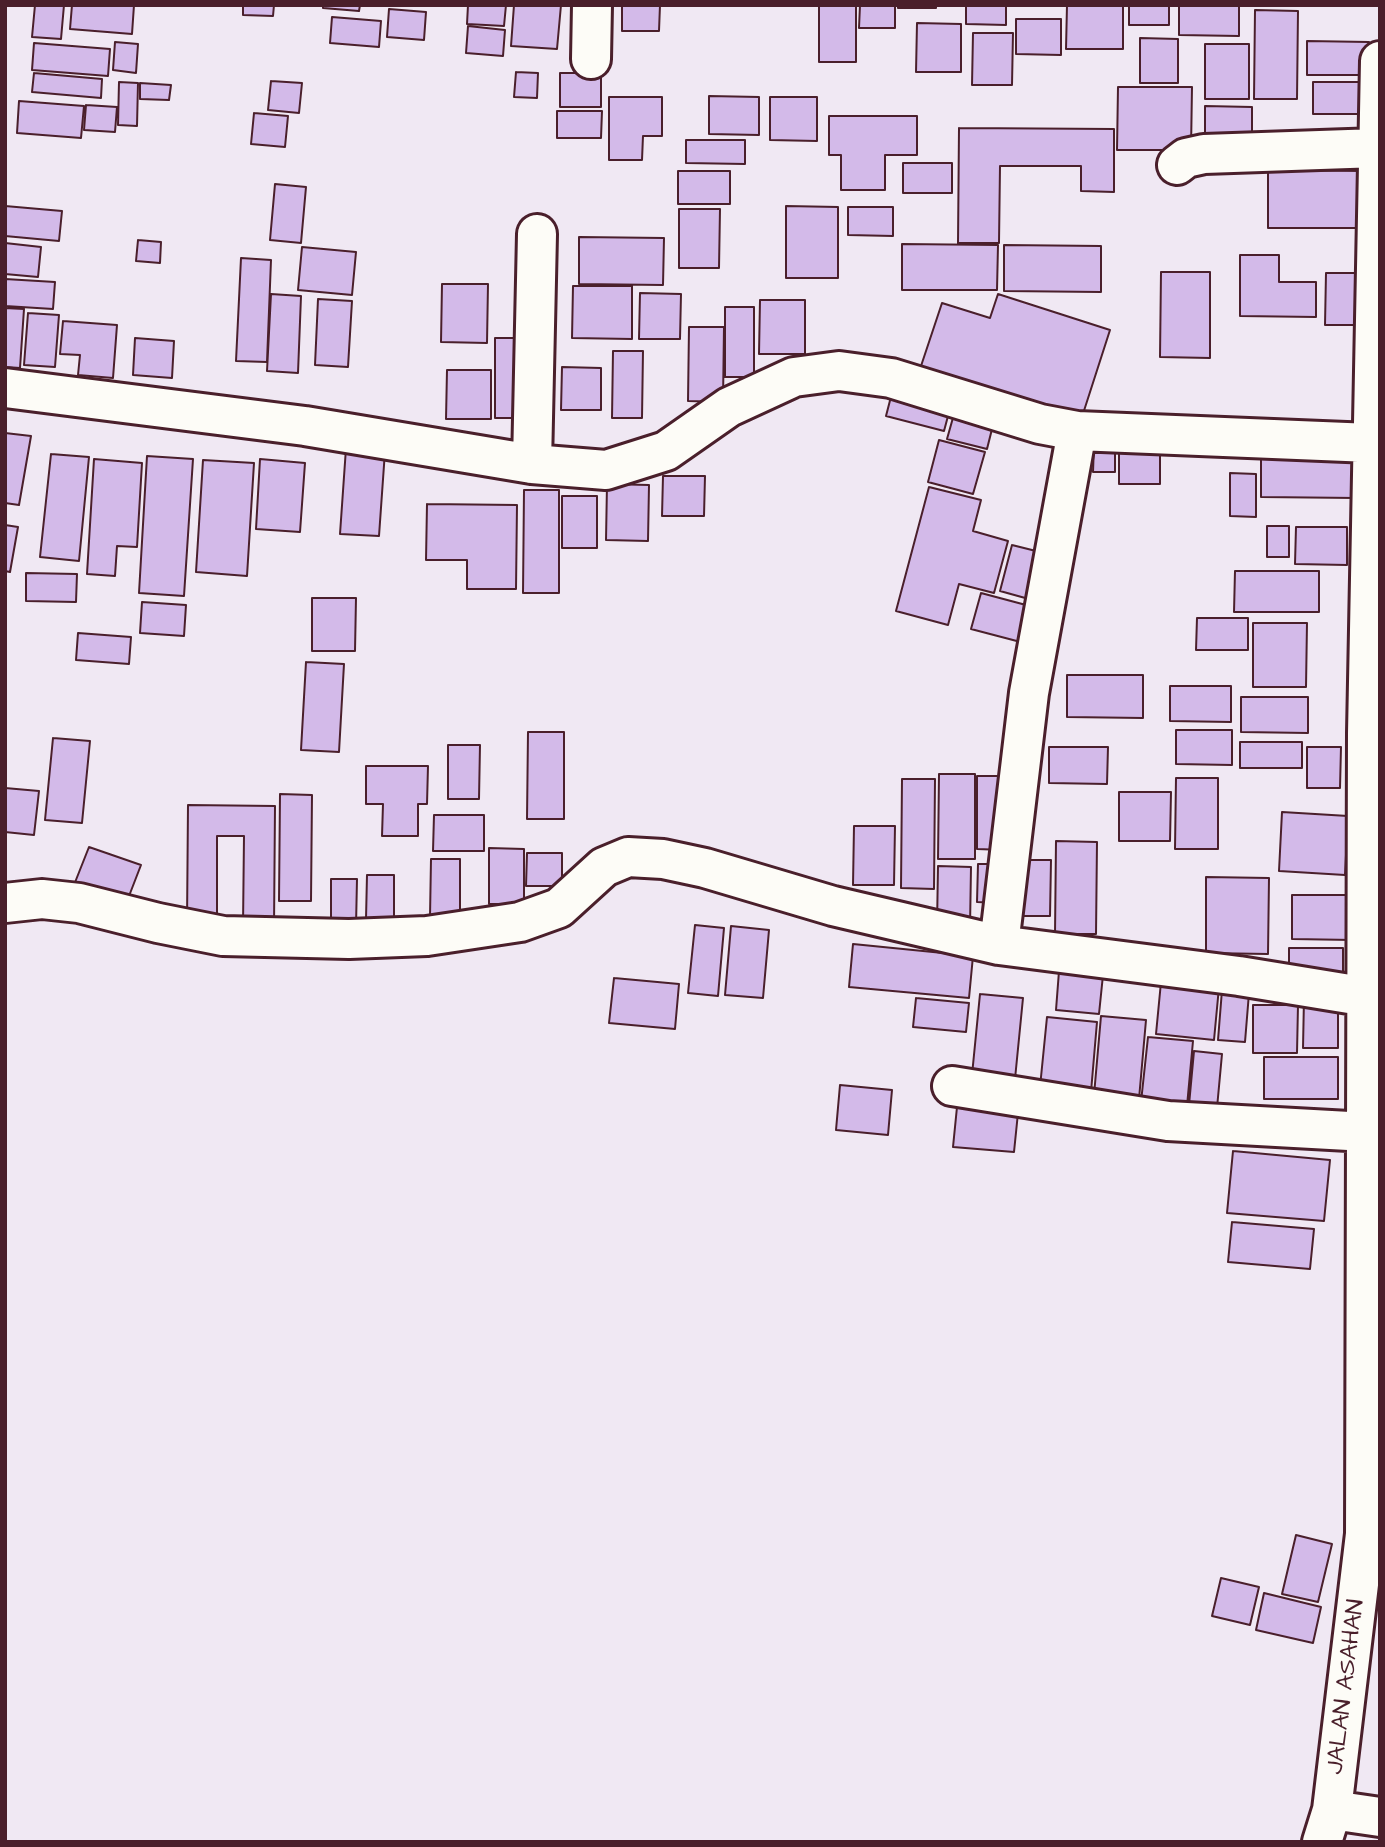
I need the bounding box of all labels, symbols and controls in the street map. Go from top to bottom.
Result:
street label: JALAN ASAHAN [1322,1598,1372,1776]

